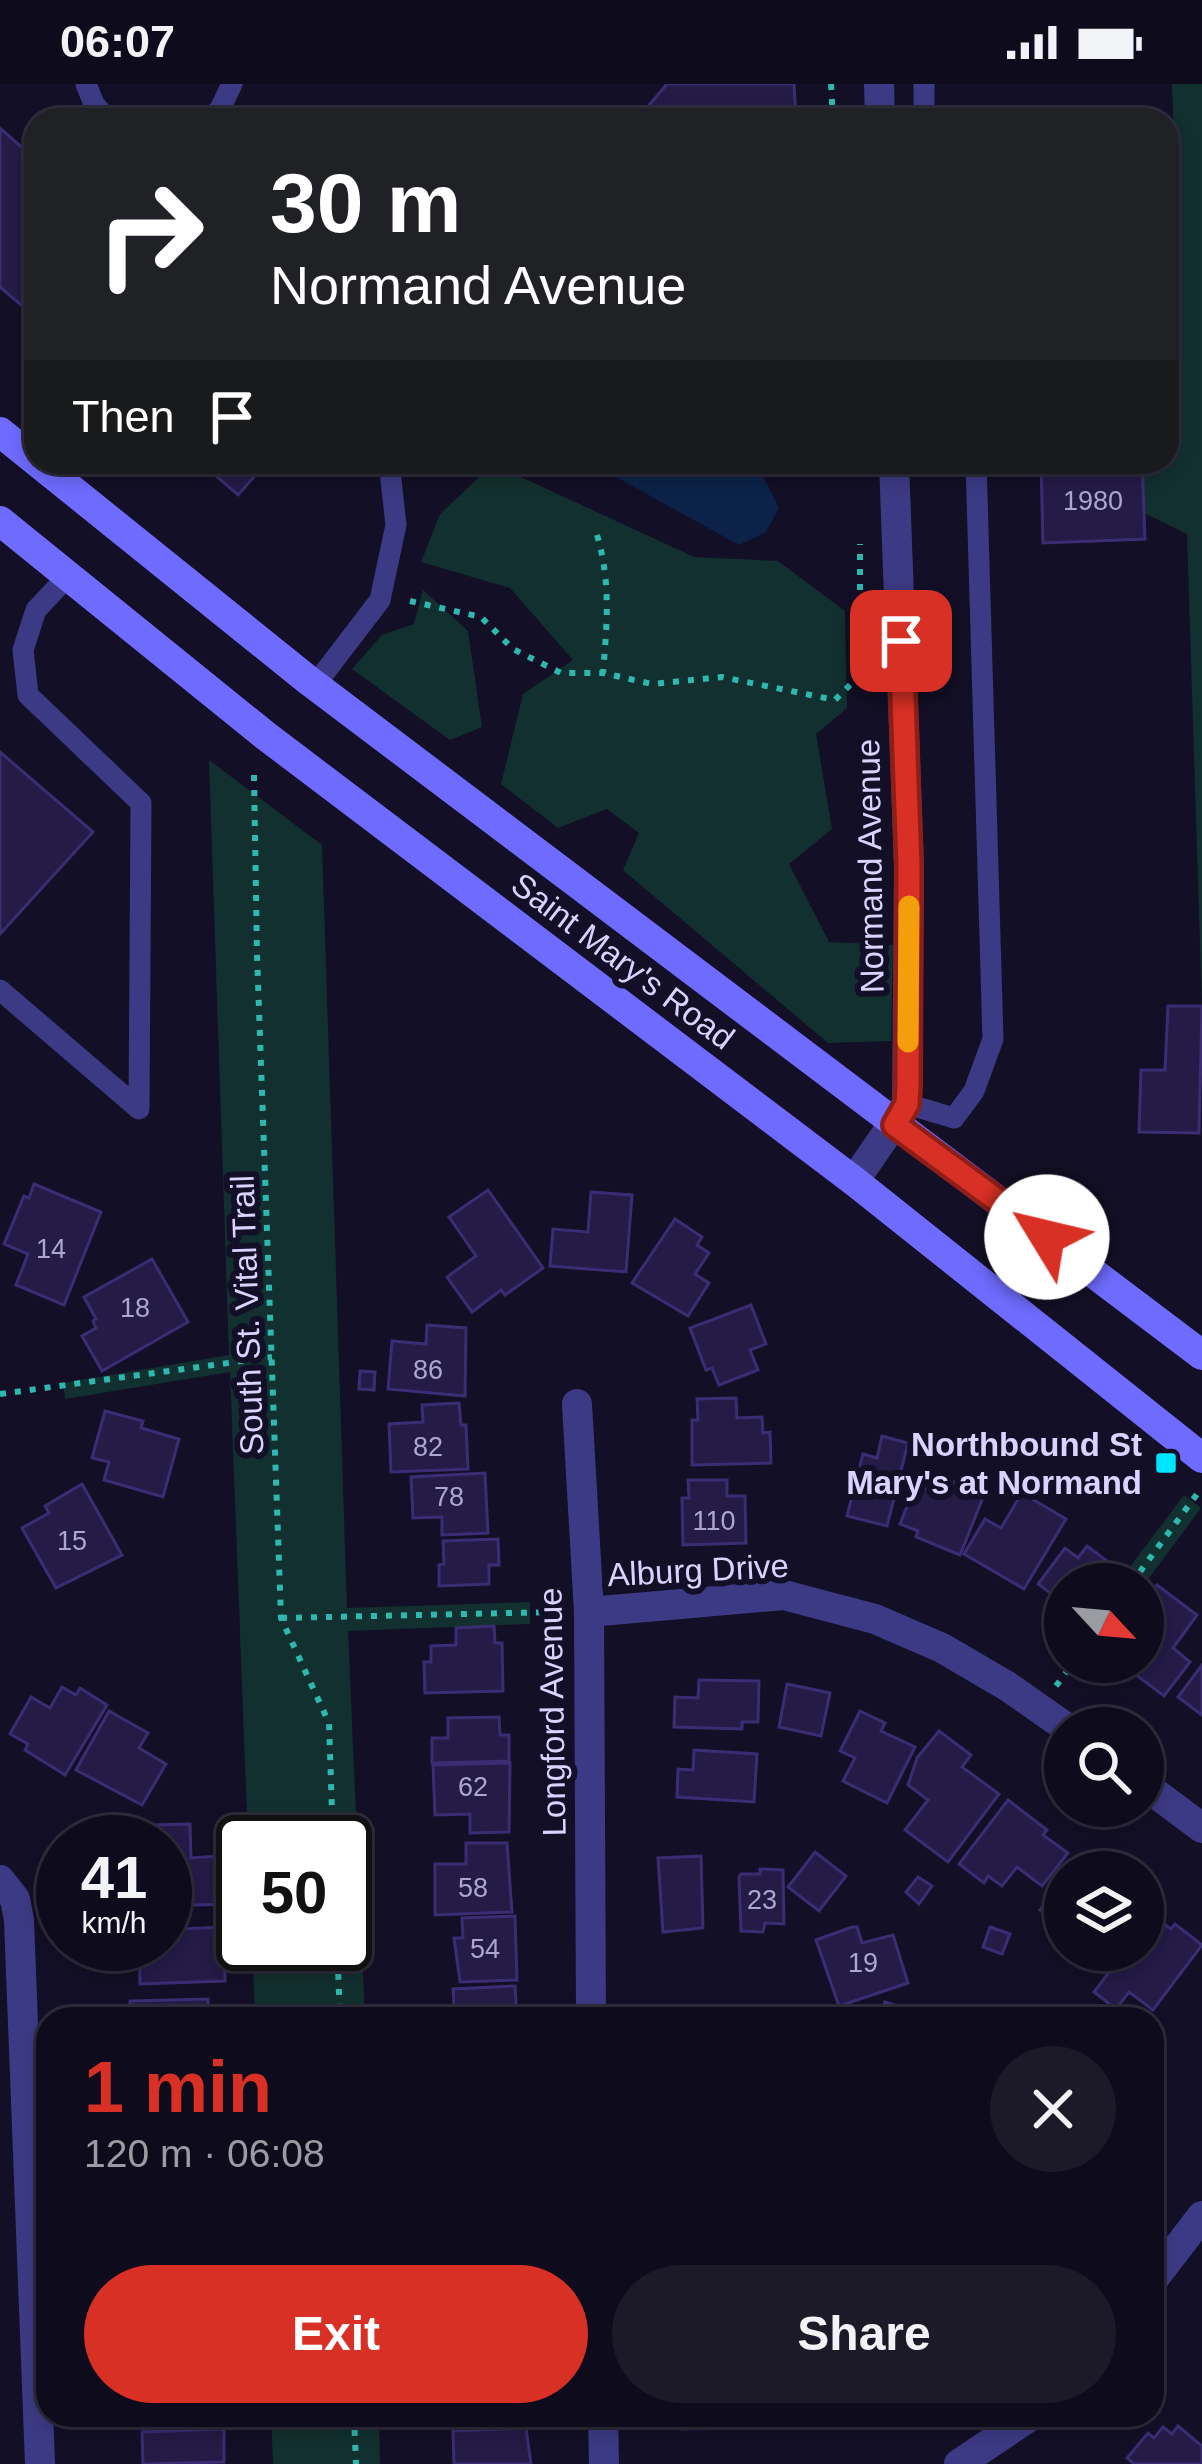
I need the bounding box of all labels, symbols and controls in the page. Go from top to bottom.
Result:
text: 06:07 [60,16,175,67]
icon: right [72,156,228,312]
text: 30 m [270,156,461,250]
text: Normand Avenue [270,255,686,315]
icon: arrive [199,384,265,450]
text: Then [72,391,175,442]
house number: 1980 [1063,486,1123,516]
pin [850,590,952,692]
icon: arrive [868,608,934,674]
street label: Normand Avenue [849,738,891,994]
street label: Saint Mary's Road [505,865,741,1057]
street label: South St. Vital Trail [224,1174,270,1456]
position arrow [984,1174,1110,1300]
house number: 14 [36,1234,66,1264]
house number: 18 [120,1293,150,1323]
house number: 86 [413,1355,443,1385]
place label: Northbound St Mary's at Normand [846,1426,1142,1501]
house number: 82 [413,1432,443,1462]
marker: Northbound St Mary's at Normand [1153,1450,1179,1476]
house number: 78 [434,1482,464,1512]
house number: 110 [692,1506,736,1536]
house number: 15 [57,1526,87,1556]
street label: Alburg Drive [606,1547,790,1593]
north arrow [1044,1563,1164,1683]
map controls [1044,1563,1164,1971]
street label: Longford Avenue [531,1587,573,1837]
button: search [1044,1707,1164,1827]
house number: 62 [458,1772,488,1802]
speed limit sign: 50 [216,1815,372,1971]
text: 41 [81,1844,147,1911]
button: layers [1044,1851,1164,1971]
house number: 58 [458,1873,488,1903]
house number: 23 [747,1885,777,1915]
text: km/h [81,1906,147,1939]
house number: 54 [470,1934,500,1964]
house number: 19 [848,1948,878,1978]
button: close [990,2046,1116,2172]
text: 1 min [84,2047,272,2127]
text: 120 m · 06:08 [84,2132,325,2175]
button: Exit [84,2265,588,2403]
button: Share [612,2265,1116,2403]

